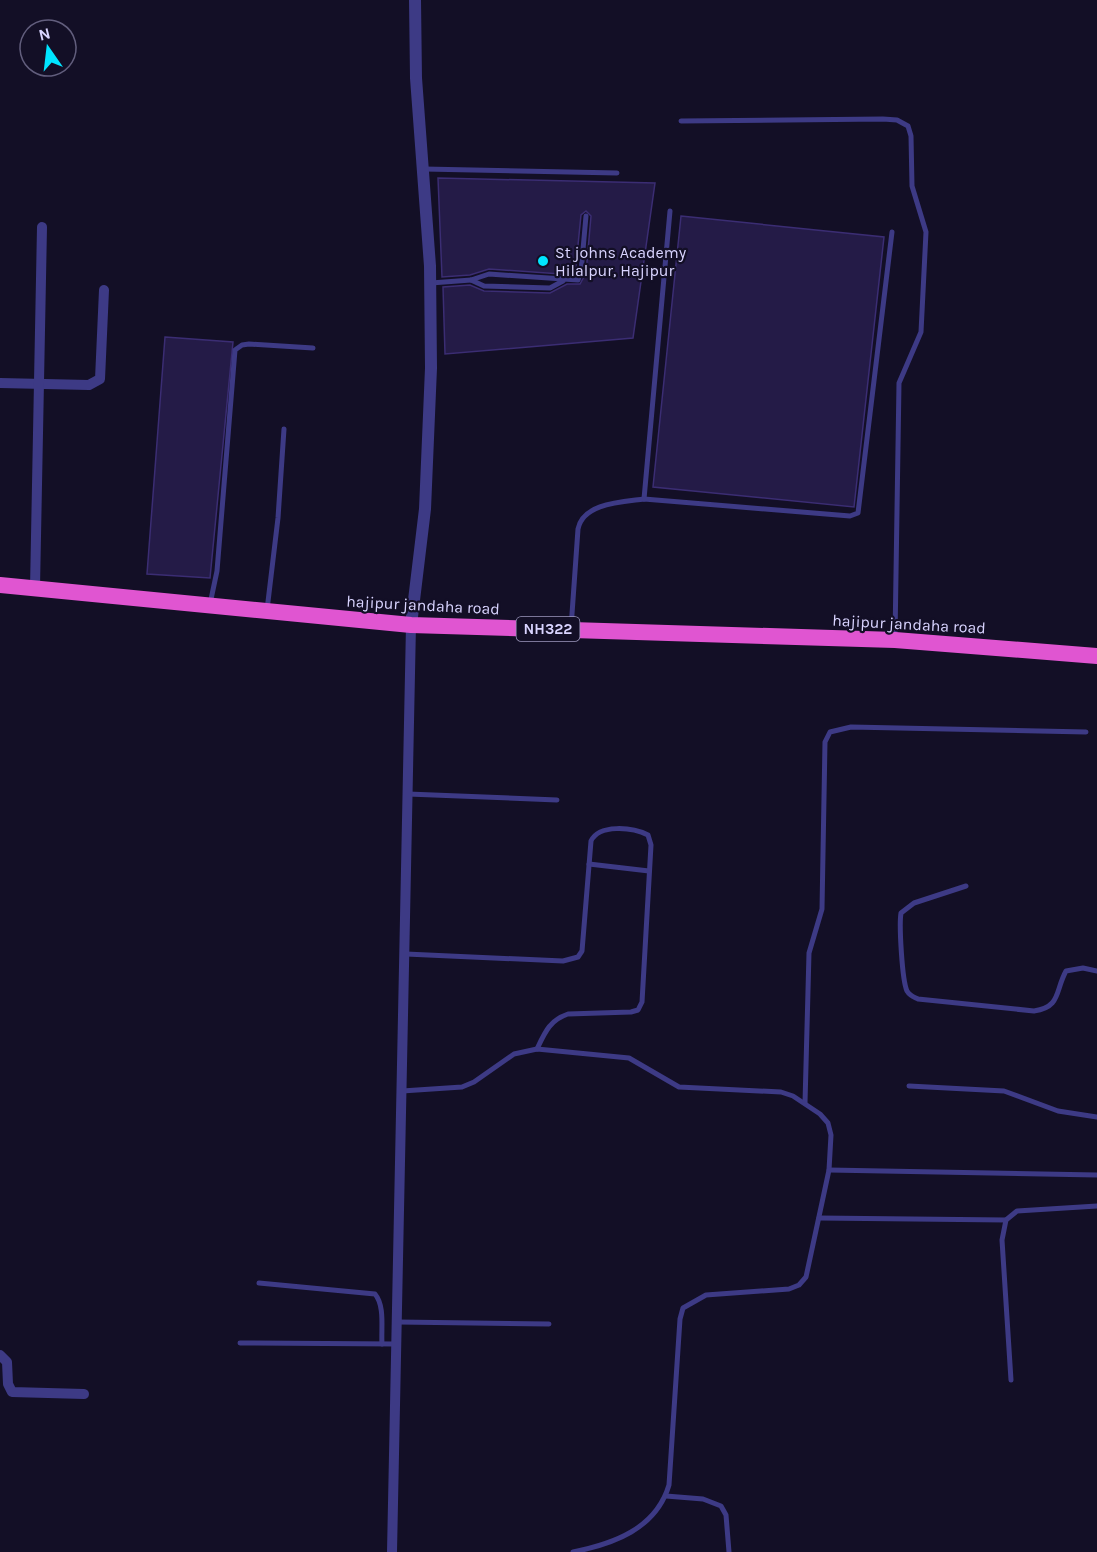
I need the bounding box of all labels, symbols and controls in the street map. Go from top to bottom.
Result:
north arrow [18,18,78,78]
text: N [37,23,52,45]
place label: St johns Academy Hilalpur, Hajipur [555,243,687,280]
marker: St johns Academy Hilalpur, Hajipur [536,254,550,268]
street label: hajipur jandaha road [346,591,500,619]
street label: hajipur jandaha road [832,610,986,638]
road number: NH322 [516,617,580,641]

